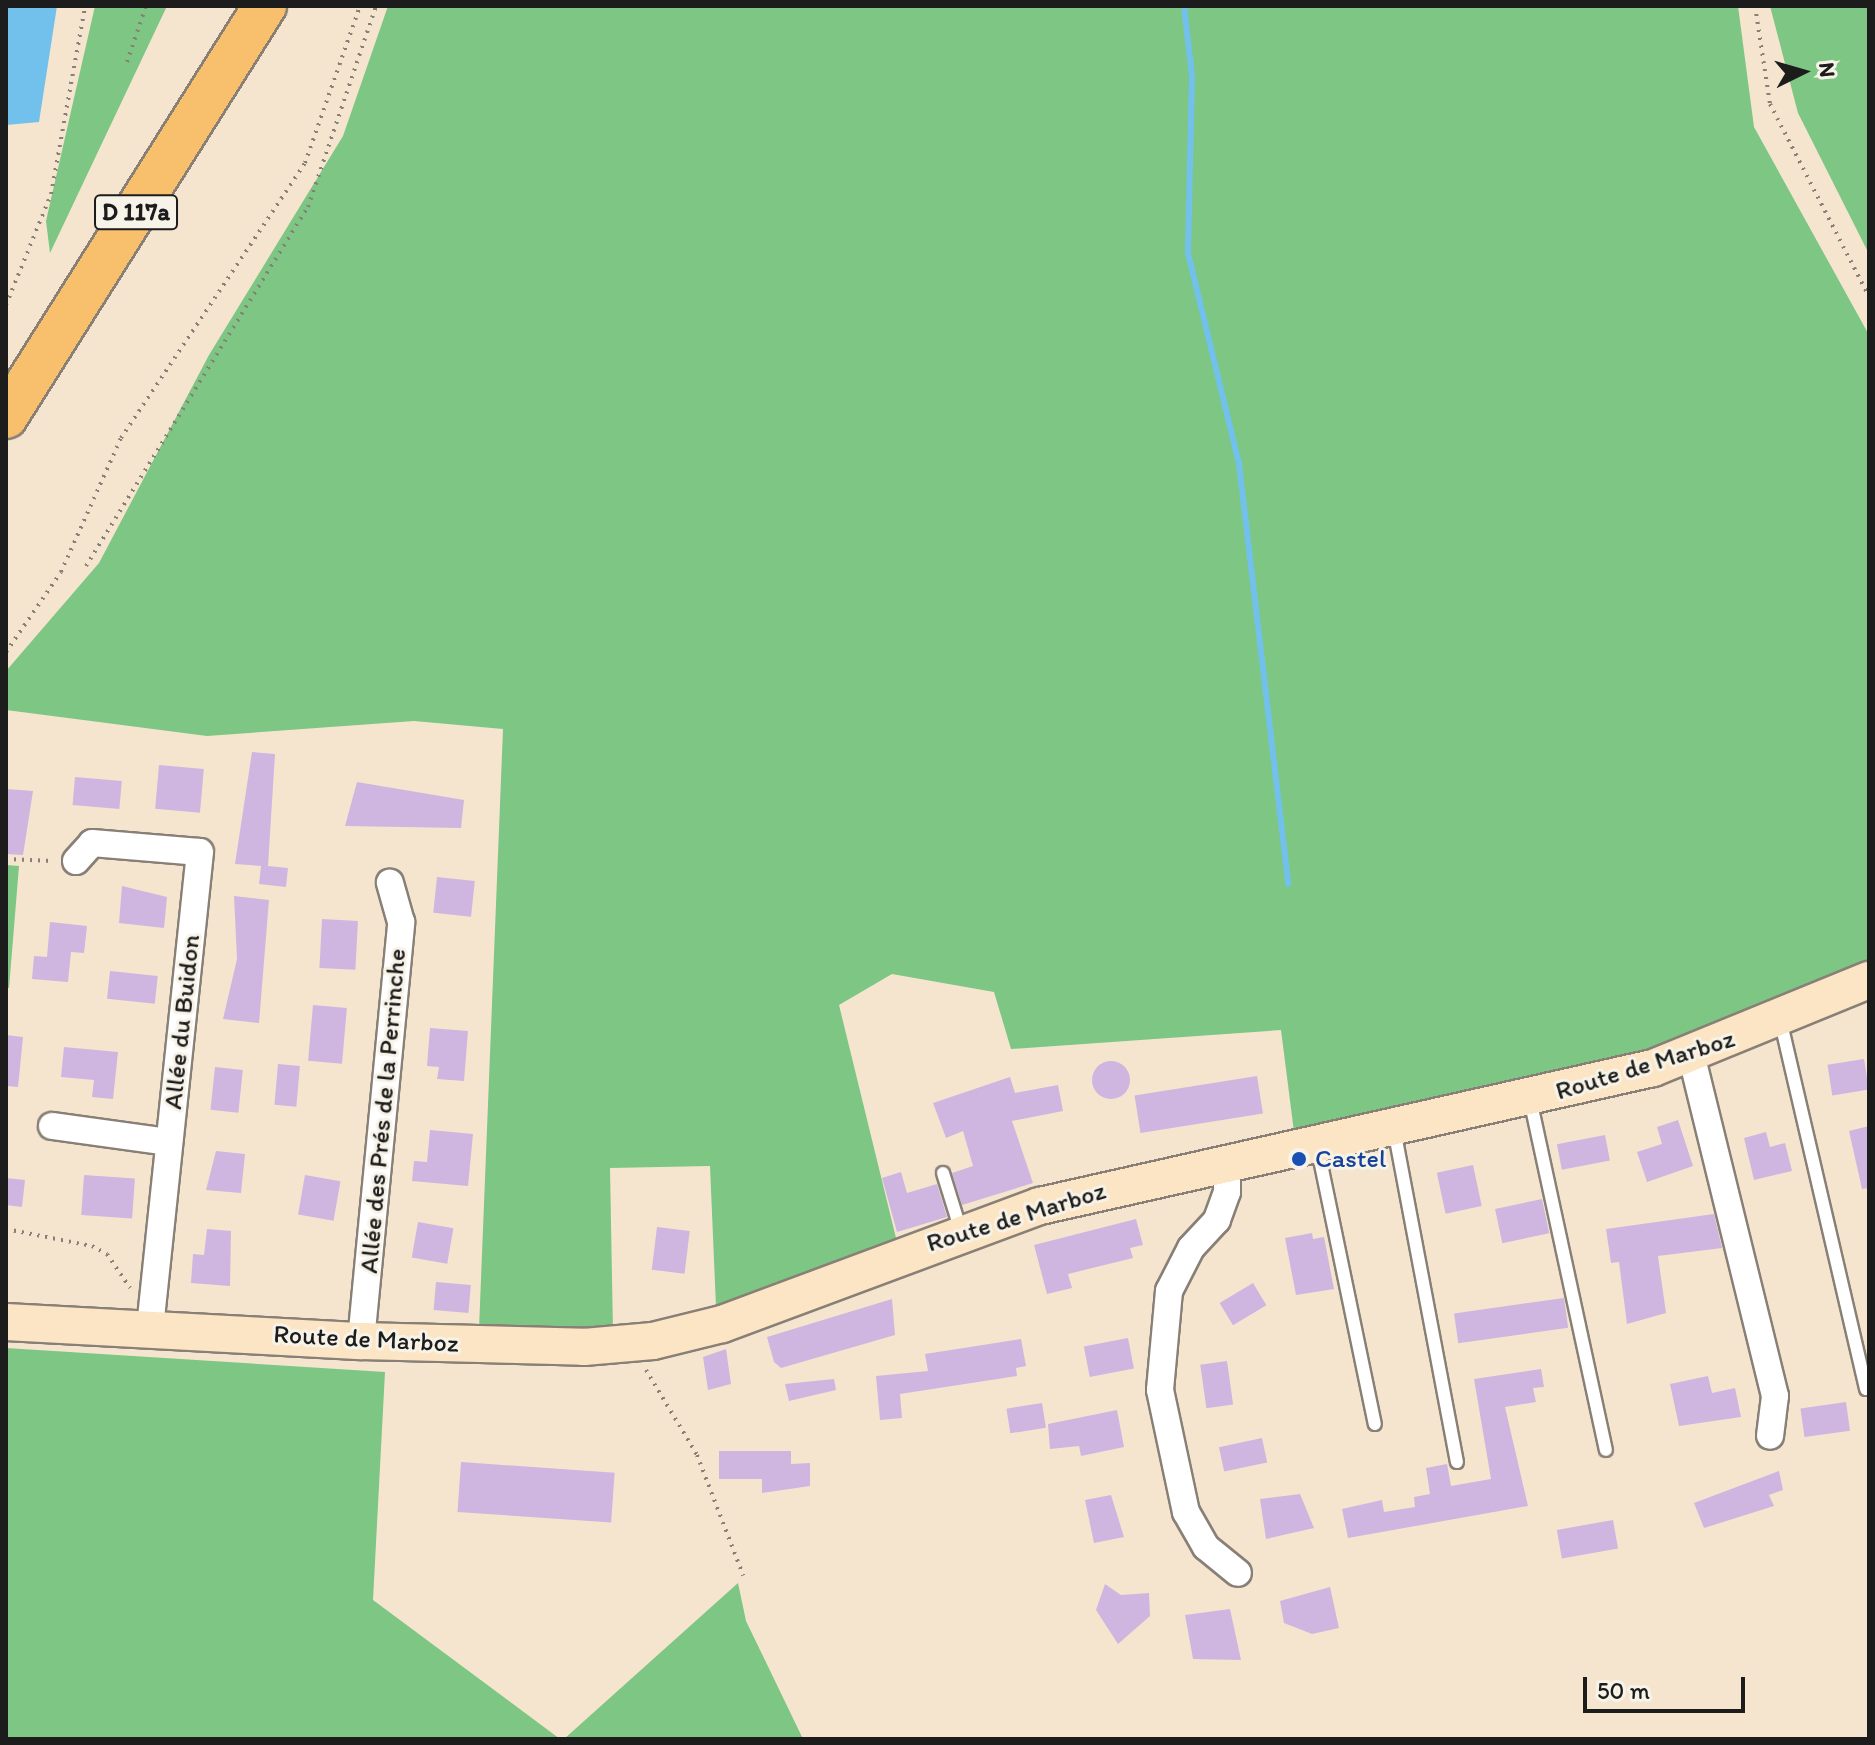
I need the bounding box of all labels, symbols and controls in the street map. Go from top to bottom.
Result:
north arrow [1763,32,1843,112]
text: N [1813,61,1842,78]
road number: D 117a [94,192,178,232]
street label: Allée du Buidon [157,933,207,1111]
street label: Allée des Prés de la Perrinche [353,947,413,1275]
street label: Route de Marboz [1551,1023,1739,1107]
place label: Castel [1315,1143,1386,1175]
marker: Castel [1290,1150,1308,1168]
street label: Route de Marboz [922,1175,1110,1259]
street label: Route de Marboz [272,1319,460,1359]
scale bar [1587,1661,1749,1711]
text: 50 m [1597,1676,1650,1705]

